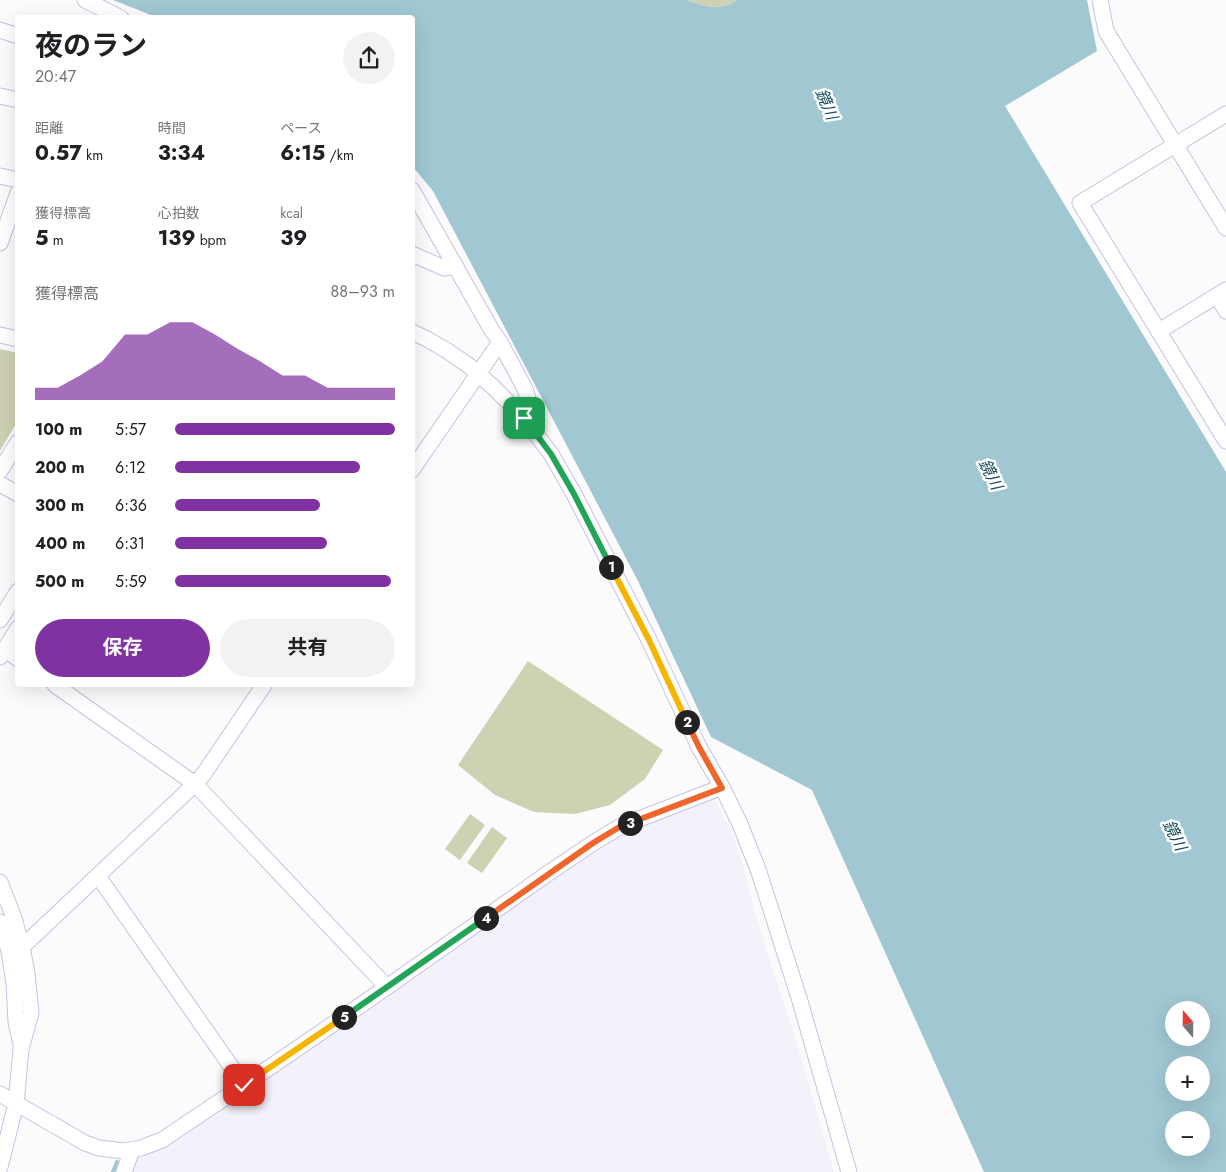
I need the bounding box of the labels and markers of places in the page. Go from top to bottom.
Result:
pin [503,397,545,439]
pin: 1 [598,554,624,580]
pin: 2 [674,710,700,734]
pin: 3 [618,810,642,836]
pin: 4 [474,906,498,930]
pin: 5 [332,1004,356,1030]
pin [223,1064,265,1106]

